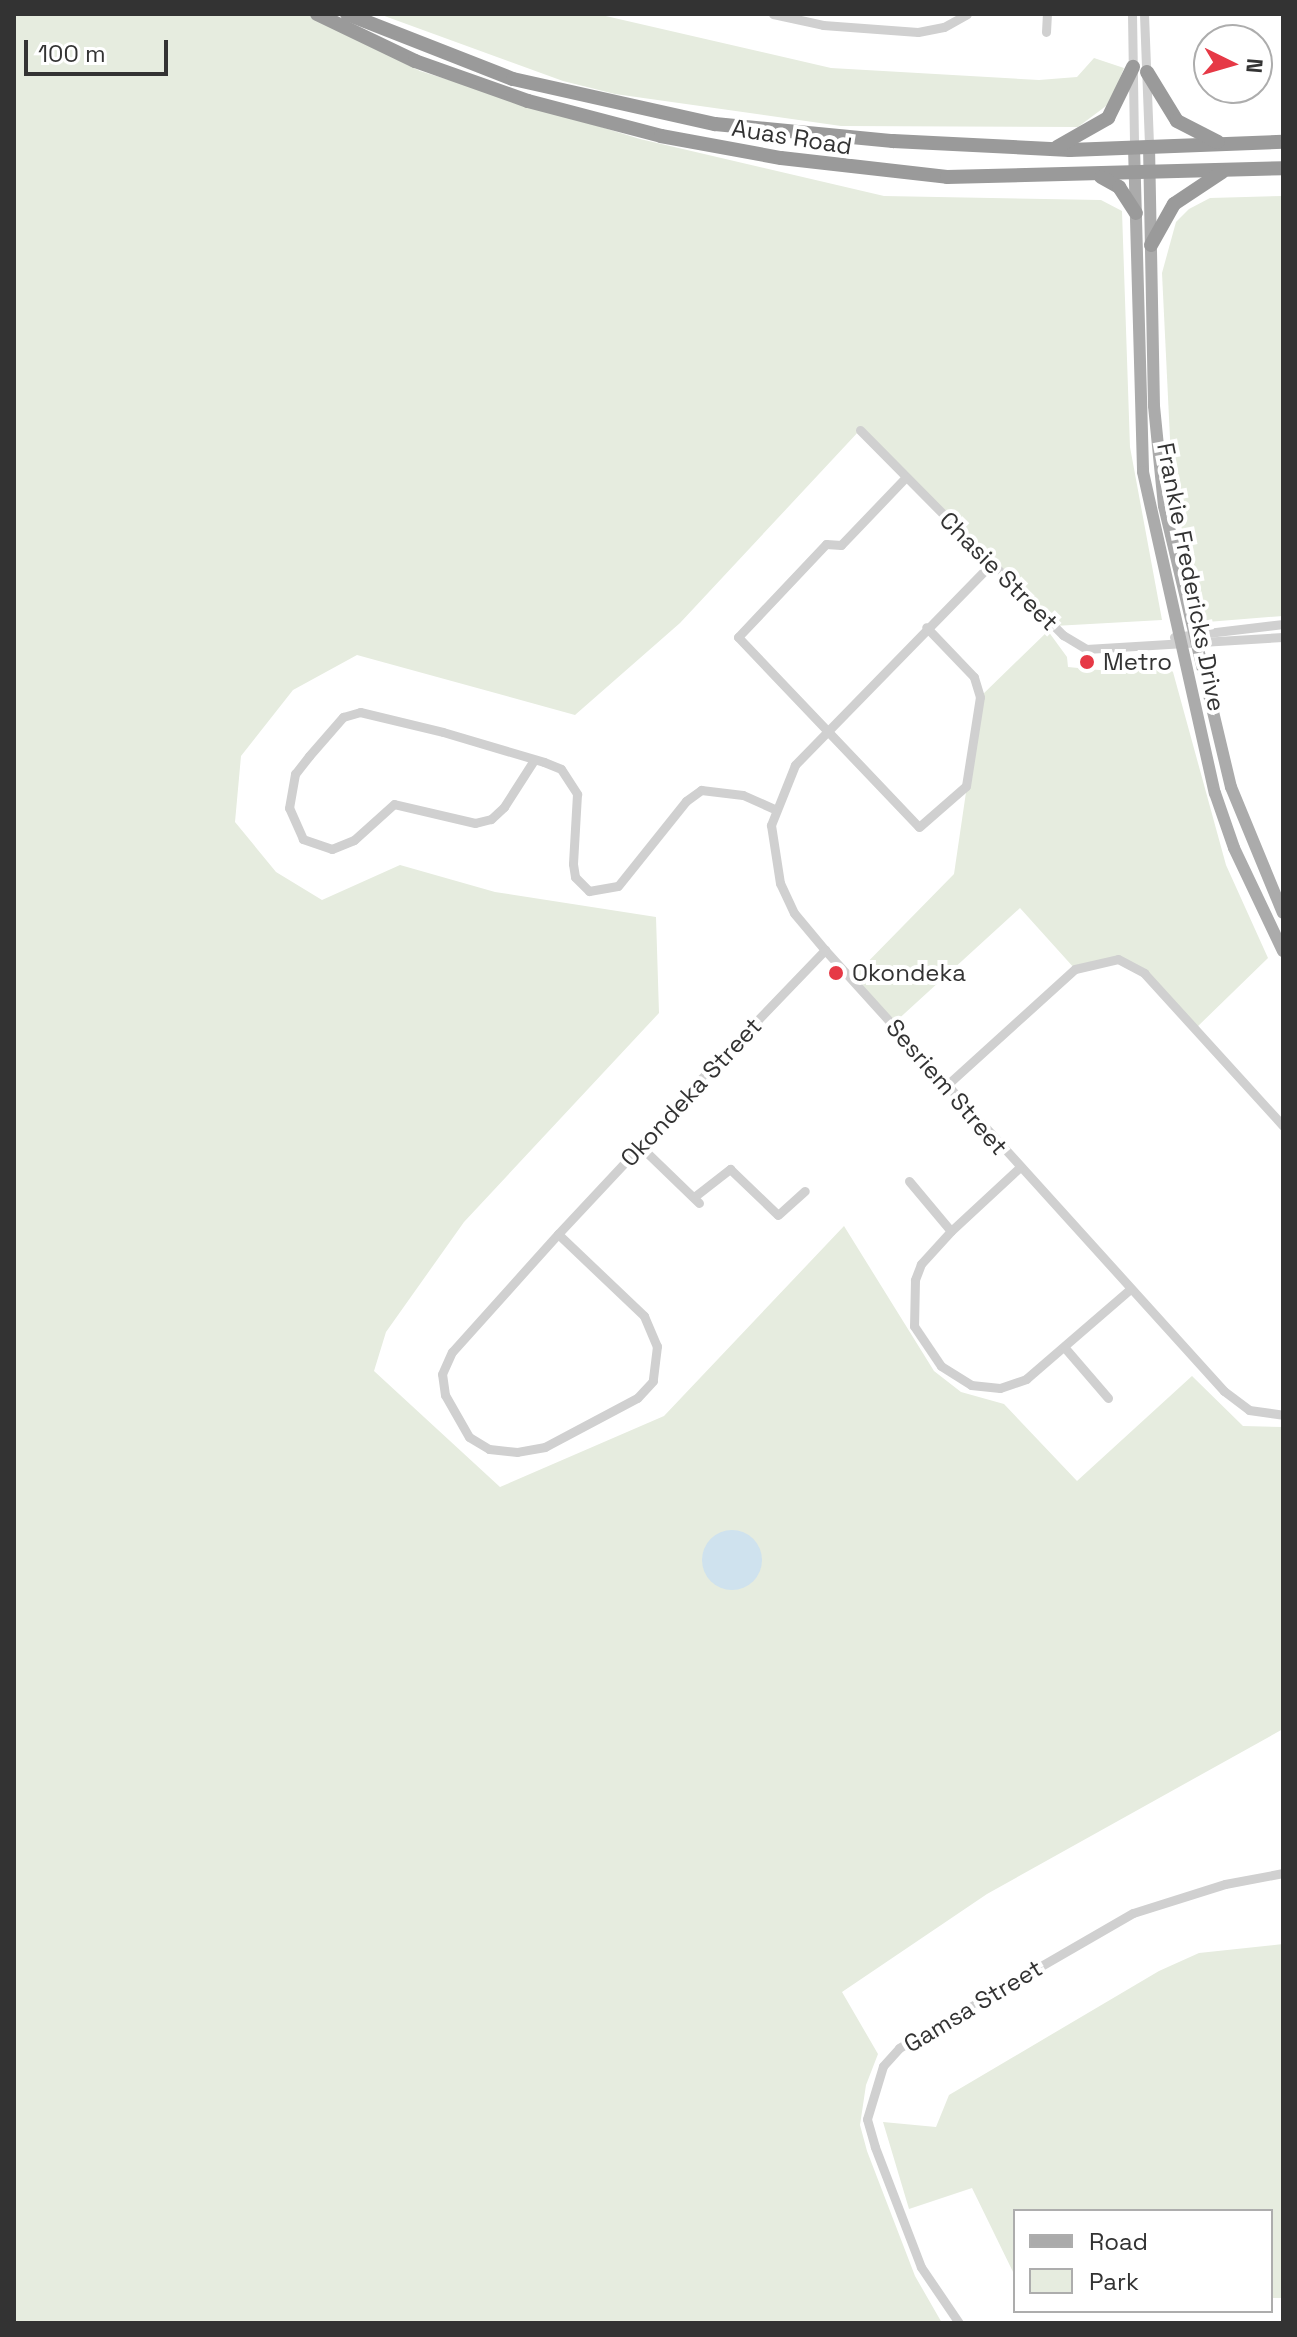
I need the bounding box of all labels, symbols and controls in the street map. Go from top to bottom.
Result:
scale bar [28,24,172,74]
north arrow [1193,24,1273,104]
text: 100 m [38,38,106,69]
text: N [1240,57,1270,74]
street label: Auas Road [730,113,854,161]
street label: Frankie Fredericks Drive [1151,440,1231,714]
street label: Chasie Street [934,506,1064,636]
place label: Metro [1103,648,1172,676]
marker: Metro [1078,653,1096,671]
place label: Okondeka [852,959,966,987]
marker: Okondeka [827,964,845,982]
street label: Okondeka Street [614,1011,768,1173]
street label: Sesriem Street [880,1013,1014,1161]
street label: Gamsa Street [899,1953,1047,2059]
legend [1013,2209,1273,2313]
text: Road [1089,2226,1148,2257]
text: Park [1089,2266,1139,2297]

